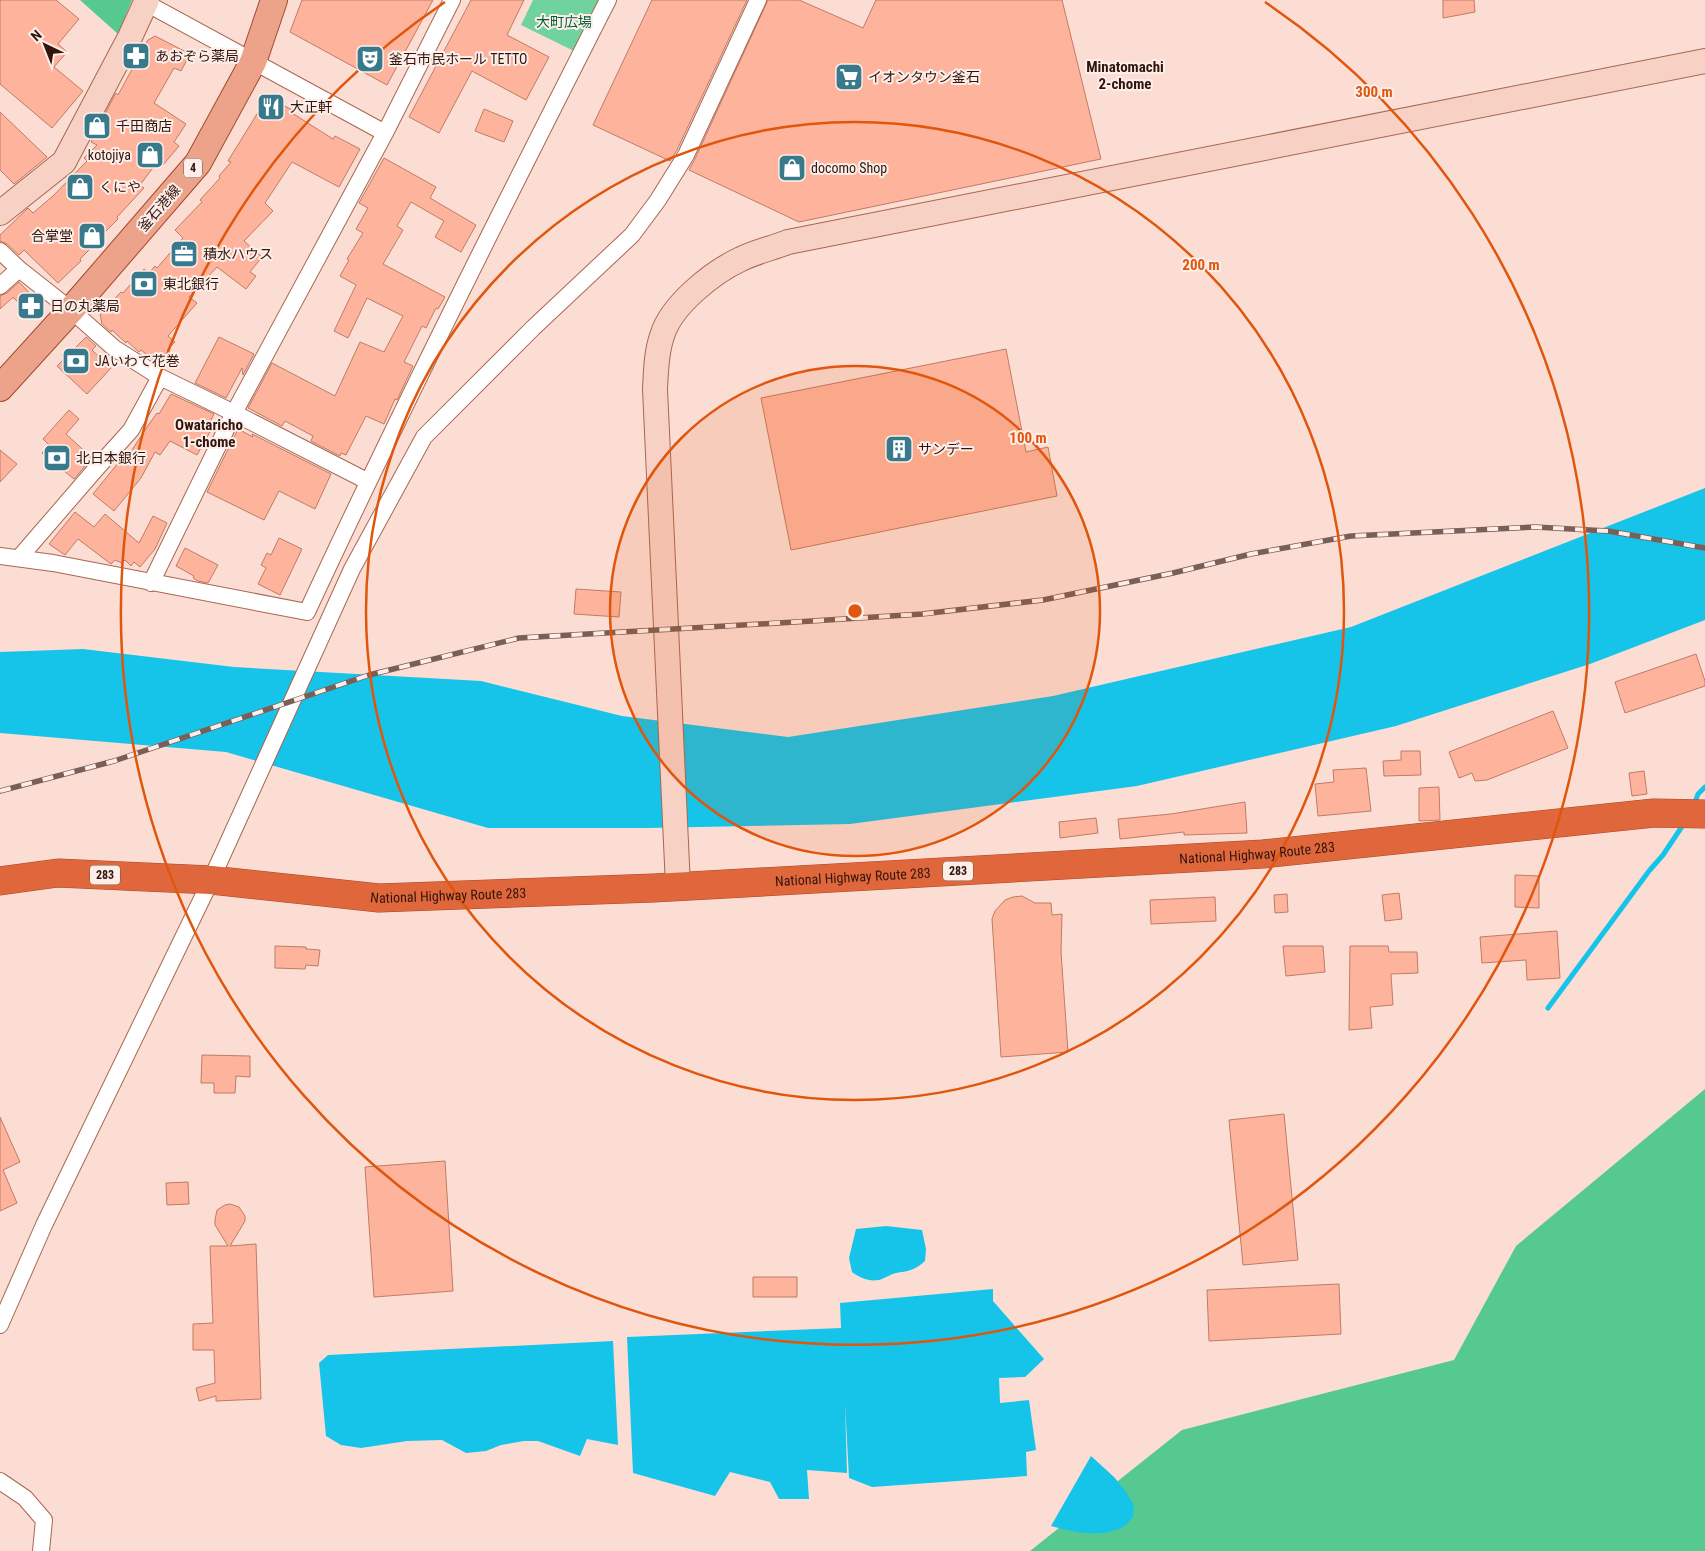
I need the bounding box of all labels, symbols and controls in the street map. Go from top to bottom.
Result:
park label: 大町広場 [536,14,592,30]
north arrow [20,20,70,70]
text: N [28,27,45,44]
pharmacy icon: あおぞら薬局 [121,41,151,71]
theatre icon: 釜石市民ホール TETTO [355,44,385,74]
place label: あおぞら薬局 [155,48,239,64]
place label: 釜石市民ホール TETTO [389,51,528,67]
district label: Minatomachi 2-chome [1086,58,1164,93]
supermarket icon: イオンタウン釜石 [834,62,864,92]
place label: イオンタウン釜石 [868,69,980,85]
text: 300 m [1355,83,1393,101]
restaurant icon: 大正軒 [256,92,286,122]
place label: 大正軒 [290,99,332,115]
shop icon: 千田商店 [82,111,112,141]
place label: 千田商店 [116,118,172,134]
shop icon: kotojiya [135,140,165,170]
place label: kotojiya [88,147,131,163]
shop icon: docomo Shop [777,153,807,183]
road number: 4 [184,158,202,178]
place label: docomo Shop [811,160,887,176]
shop icon: くにや [65,172,95,202]
place label: くにや [99,179,141,195]
street label: 釜石港線 [135,182,183,234]
shop icon: 合掌堂 [77,221,107,251]
place label: 合掌堂 [31,228,73,244]
office icon: 積水ハウス [169,239,199,269]
place label: 積水ハウス [203,246,273,262]
text: 200 m [1182,256,1220,274]
bank icon: 東北銀行 [129,269,159,299]
place label: 東北銀行 [163,276,219,292]
pharmacy icon: 日の丸薬局 [16,291,46,321]
place label: 日の丸薬局 [50,298,120,314]
bank icon: JAいわて花巻 [61,346,91,376]
place label: JAいわて花巻 [95,353,180,369]
district label: Owataricho 1-chome [175,416,243,451]
text: 100 m [1009,429,1047,447]
building icon: サンデー [884,434,914,464]
place label: サンデー [918,441,974,457]
bank icon: 北日本銀行 [42,443,72,473]
place label: 北日本銀行 [76,450,146,466]
centre of rings [846,602,864,620]
street label: National Highway Route 283 [1179,839,1336,867]
road number: 283 [943,861,973,880]
street label: National Highway Route 283 [774,865,931,889]
road number: 283 [90,866,120,884]
street label: National Highway Route 283 [369,885,527,906]

